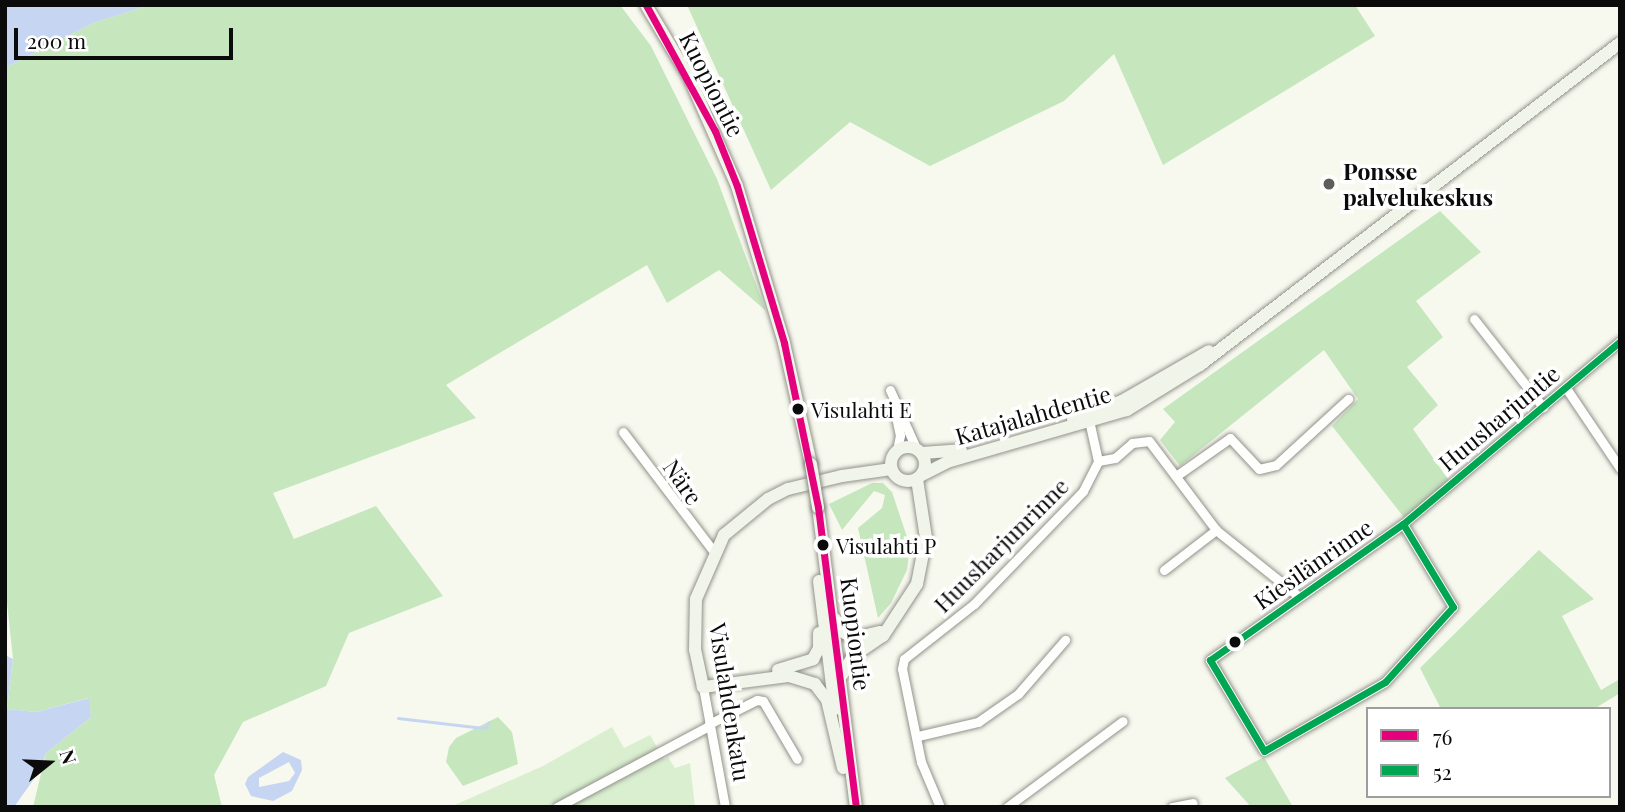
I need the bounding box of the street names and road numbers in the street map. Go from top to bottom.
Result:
street label: Kuopiontie [674,27,750,141]
street label: Huusharjuntie [1433,359,1565,477]
street label: Katajalahdentie [952,380,1114,450]
street label: Näre [658,454,708,510]
street label: Huusharjunrinne [928,472,1074,618]
street label: Kiesilänrinne [1248,513,1378,615]
street label: Kuopiontie [835,576,877,692]
street label: Visulahdenkatu [704,621,756,783]

